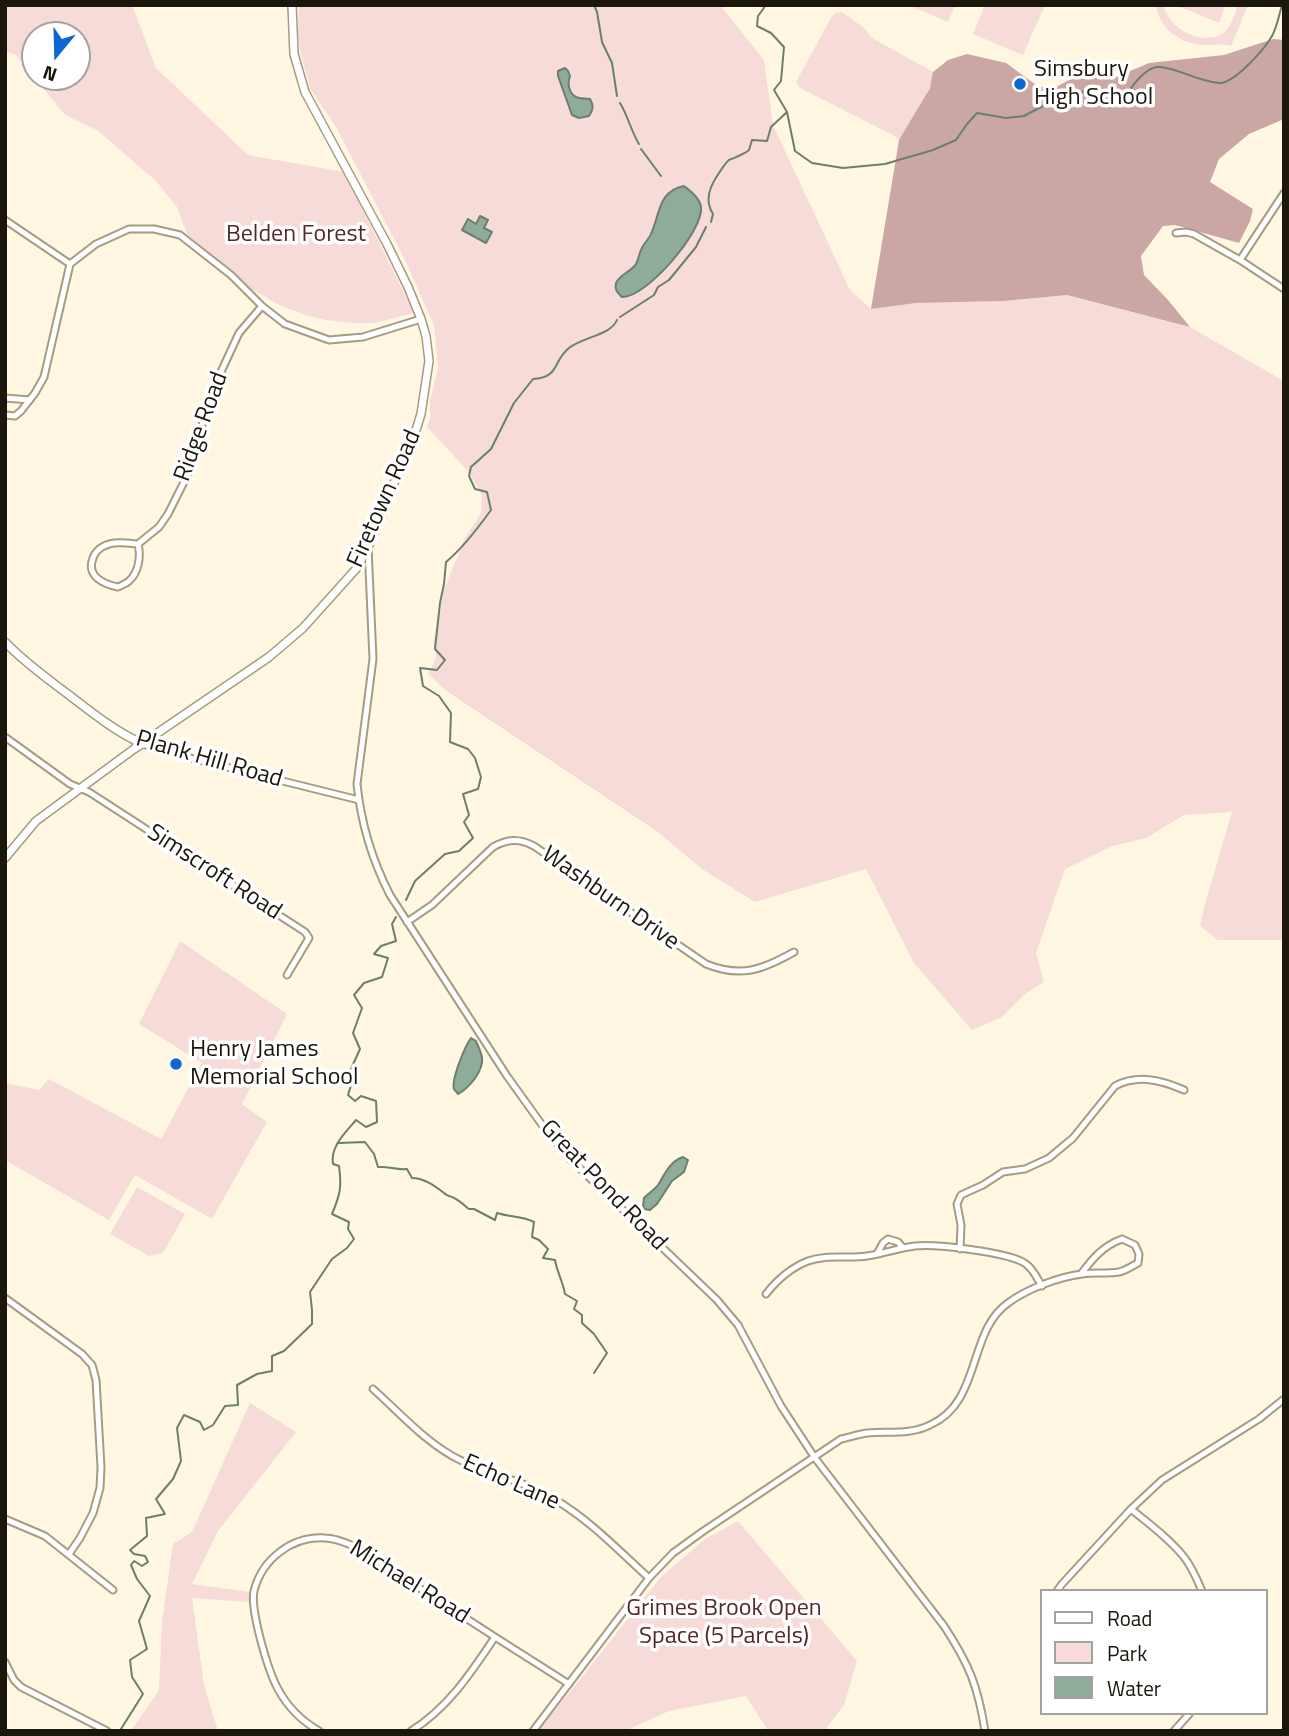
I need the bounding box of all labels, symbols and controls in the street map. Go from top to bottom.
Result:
north arrow [21,21,91,91]
place label: Simsbury High School [1034,56,1153,112]
text: N [39,59,61,90]
marker: Simsbury High School [1012,76,1028,92]
park label: Belden Forest [226,221,366,249]
street label: Ridge Road [169,368,235,486]
street label: Firetown Road [342,426,428,572]
street label: Plank Hill Road [132,725,286,795]
street label: Simscroft Road [141,819,287,927]
street label: Washburn Drive [536,841,684,957]
place label: Henry James Memorial School [190,1036,359,1092]
marker: Henry James Memorial School [168,1056,184,1072]
street label: Great Pond Road [533,1115,673,1257]
street label: Echo Lane [458,1449,564,1517]
street label: Michael Road [344,1535,474,1631]
legend [1040,1589,1268,1715]
park label: Grimes Brook Open Space (5 Parcels) [626,1595,822,1651]
text: Road [1107,1602,1152,1634]
text: Park [1107,1637,1147,1669]
text: Water [1107,1672,1161,1704]

